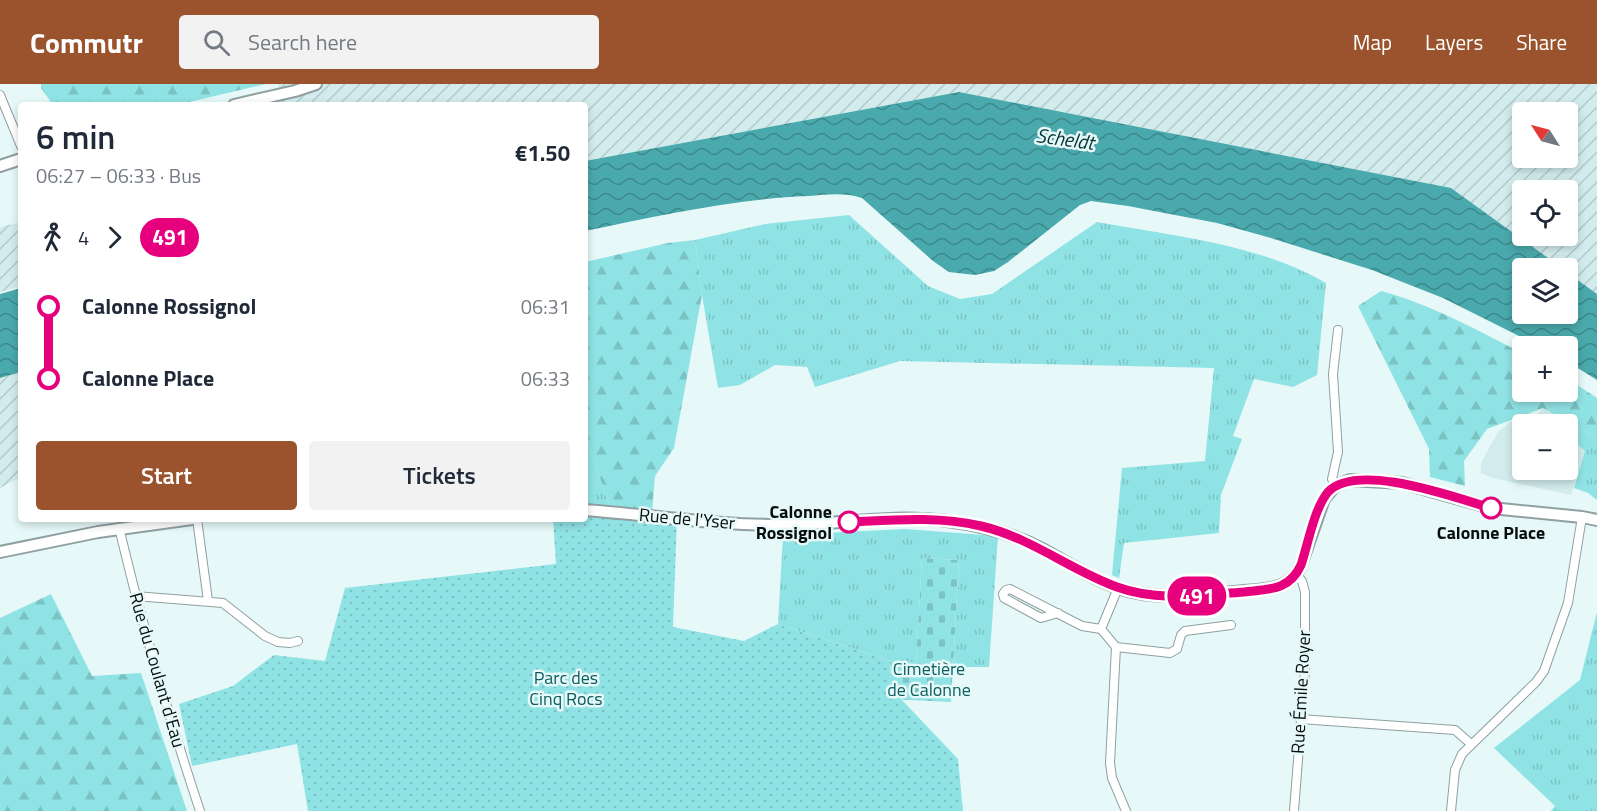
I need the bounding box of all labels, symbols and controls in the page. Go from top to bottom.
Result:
search box [179,15,599,69]
text: Commutr [30,21,143,64]
text: Search here [248,25,357,59]
icon: search [200,26,233,59]
text: Map [1353,26,1392,58]
text: Layers [1425,26,1483,58]
text: Share [1516,26,1567,58]
north arrow [1512,102,1578,168]
map controls [1512,102,1578,480]
text: 6 min [36,112,115,162]
water label: Scheldt [1034,119,1099,158]
text: €1.50 [515,136,570,170]
text: 06:27 – 06:33 · Bus [36,160,201,191]
button: locate [1512,180,1578,246]
icon: walk [36,221,69,254]
icon: forward [98,221,131,254]
text: 491 [152,221,187,253]
text: 4 [78,222,89,253]
button: layers [1512,258,1578,324]
text: Calonne Rossignol [82,289,256,323]
text: 06:31 [521,291,570,322]
button: + [1512,336,1578,402]
text: Calonne Place [82,361,214,395]
text: 06:33 [521,363,570,394]
button: − [1512,414,1578,480]
button: Start [36,441,297,510]
button: Tickets [309,441,570,510]
marker: Calonne Place [1480,497,1502,519]
place label: Calonne Rossignol [756,498,832,546]
street label: Rue de l'Yser [638,501,736,536]
marker: Calonne Rossignol [838,511,860,533]
place label: Calonne Place [1437,519,1545,546]
line badge: 491 [1162,576,1232,616]
text: 491 [1179,580,1215,612]
street label: Rue du Coulant d'Eau [122,589,193,751]
street label: Rue Émile Royer [1284,629,1317,755]
park label: Cimetière de Calonne [887,655,971,703]
park label: Parc des Cinq Rocs [529,664,603,712]

